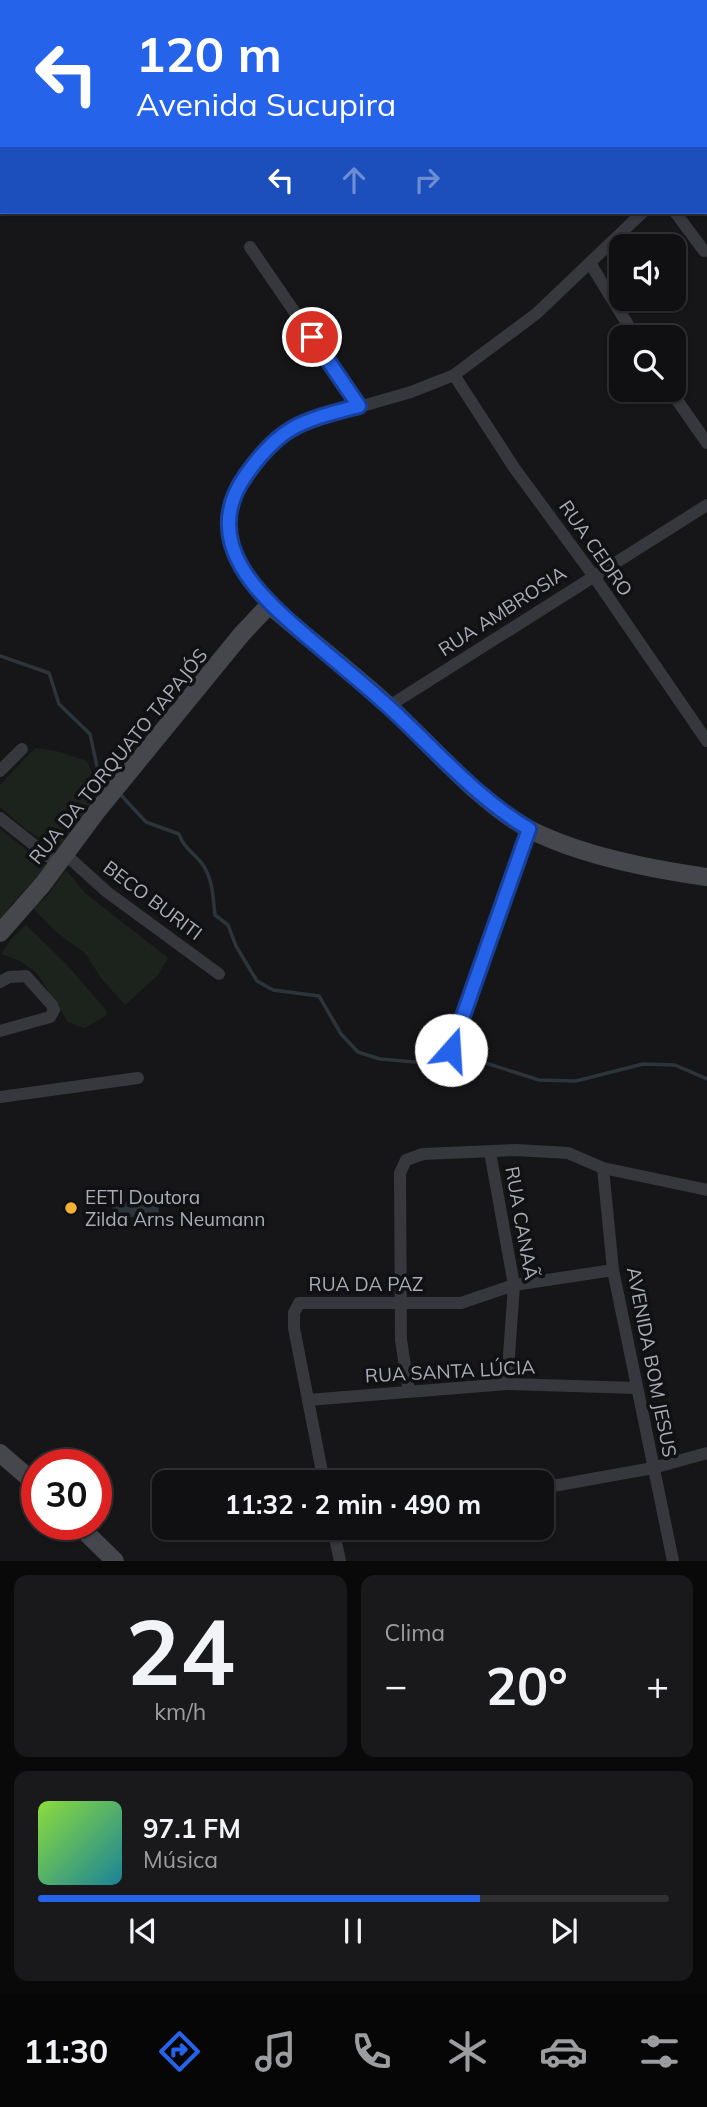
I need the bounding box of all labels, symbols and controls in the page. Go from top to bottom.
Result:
text: 120 m [136,23,282,84]
icon: left [21,28,112,119]
text: Avenida Sucupira [136,84,396,124]
icon: left [262,161,300,199]
icon: ahead [335,161,373,199]
icon: right [408,161,446,199]
map controls [609,234,686,402]
button: sound [609,234,686,311]
pin [282,307,342,367]
icon: arrive [293,318,331,356]
button: search [609,325,686,402]
street label: RUA CEDRO [554,495,638,601]
street label: RUA AMBROSIA [434,561,570,661]
street label: RUA DA TORQUATO TAPAJÓS [24,643,212,869]
street label: BECO BURITI [99,855,207,945]
position arrow [414,1013,488,1087]
street label: RUA CANAÃ [500,1164,544,1282]
place label: EETI Doutora Zilda Arns Neumann [85,1185,265,1231]
marker: EETI Doutora Zilda Arns Neumann [63,1200,79,1216]
street label: AVENIDA BOM JESUS [622,1265,682,1459]
street label: RUA DA PAZ [309,1272,423,1296]
street label: RUA SANTA LÚCIA [364,1355,536,1387]
speed limit sign: 30 [21,1449,112,1540]
text: 11:32 · 2 min · 490 m [225,1488,481,1521]
text: 24 [126,1594,235,1708]
text: Clima [385,1618,445,1647]
text: 20° [486,1653,568,1718]
text: − [385,1661,407,1709]
text: + [646,1661,669,1709]
text: km/h [154,1697,206,1726]
text: 97.1 FM [143,1812,241,1845]
text: Música [143,1845,218,1874]
icon: previous [124,1912,162,1950]
icon: pause [334,1912,372,1950]
icon: next [545,1912,583,1950]
icon: directions [155,2027,204,2076]
icon: music [251,2027,300,2076]
icon: phone [347,2027,396,2076]
icon: climate [443,2027,492,2076]
icon: car [539,2027,588,2076]
icon: filters [635,2027,684,2076]
text: 11:30 [23,2031,108,2071]

